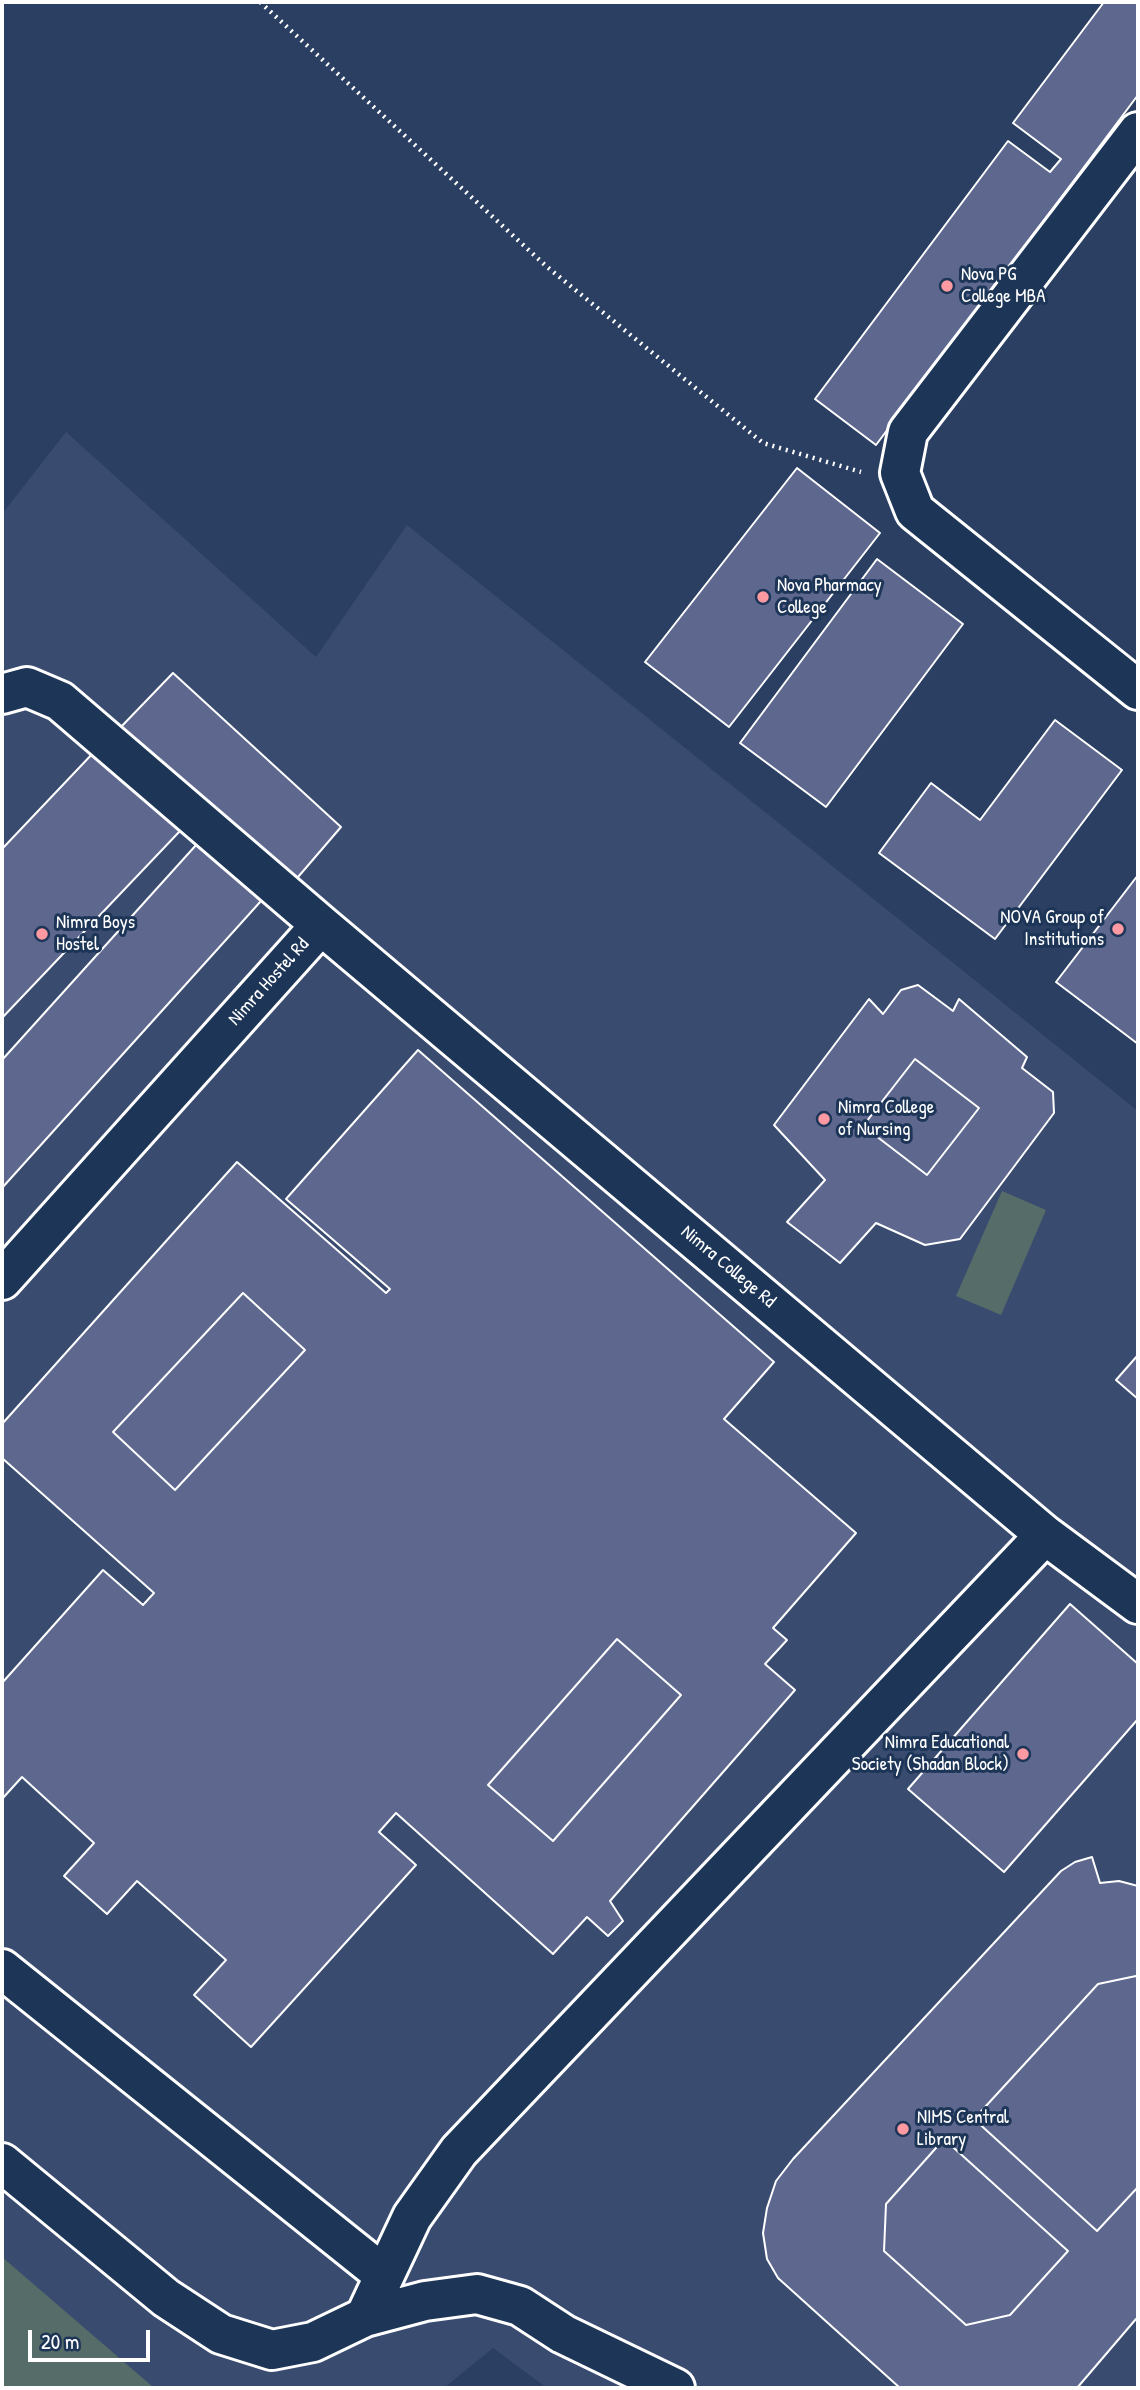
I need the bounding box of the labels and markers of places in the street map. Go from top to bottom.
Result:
place label: Nova PG College MBA [961,264,1045,308]
marker: Nova PG College MBA [939,278,955,294]
place label: Nova Pharmacy College [777,575,882,619]
marker: Nova Pharmacy College [755,589,771,605]
place label: NOVA Group of Institutions [1000,907,1104,951]
place label: Nimra Boys Hostel [56,912,135,956]
marker: NOVA Group of Institutions [1110,921,1126,937]
marker: Nimra Boys Hostel [34,926,50,942]
place label: Nimra College of Nursing [838,1097,934,1141]
marker: Nimra College of Nursing [816,1111,832,1127]
place label: Nimra Educational Society (Shadan Block) [852,1732,1009,1776]
marker: Nimra Educational Society (Shadan Block) [1015,1746,1031,1762]
place label: NIMS Central Library [917,2107,1009,2151]
marker: NIMS Central Library [895,2121,911,2137]

